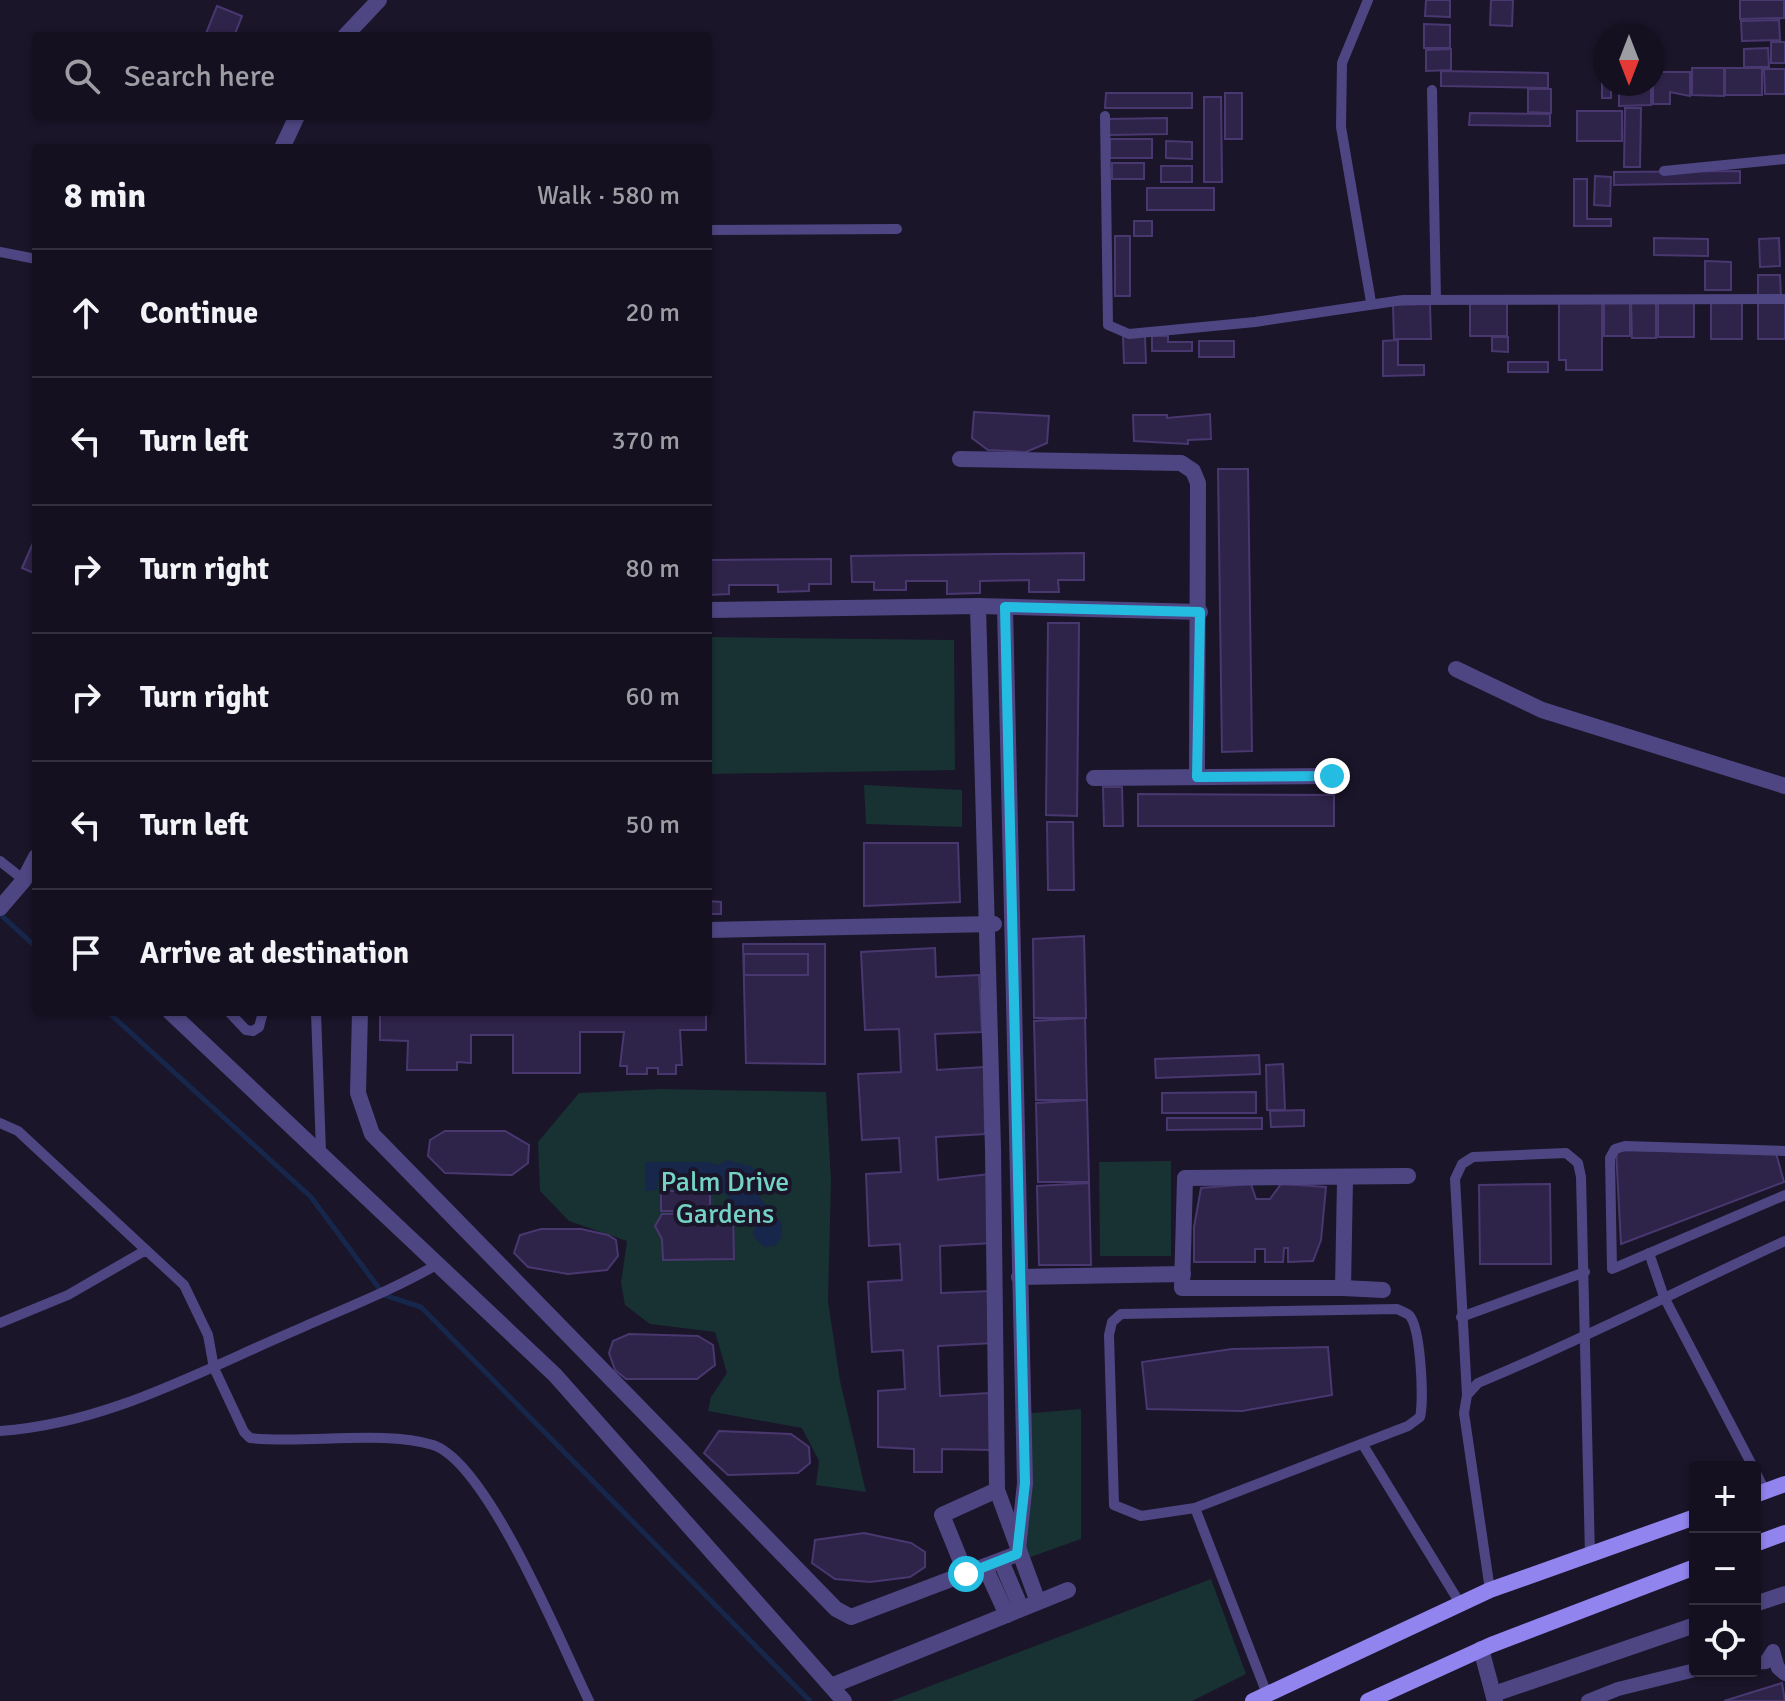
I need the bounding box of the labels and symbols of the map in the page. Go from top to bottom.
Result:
north arrow [1593,24,1665,96]
route end [1314,758,1350,794]
park label: Palm Drive Gardens [661,1165,789,1231]
route start [948,1556,984,1592]

